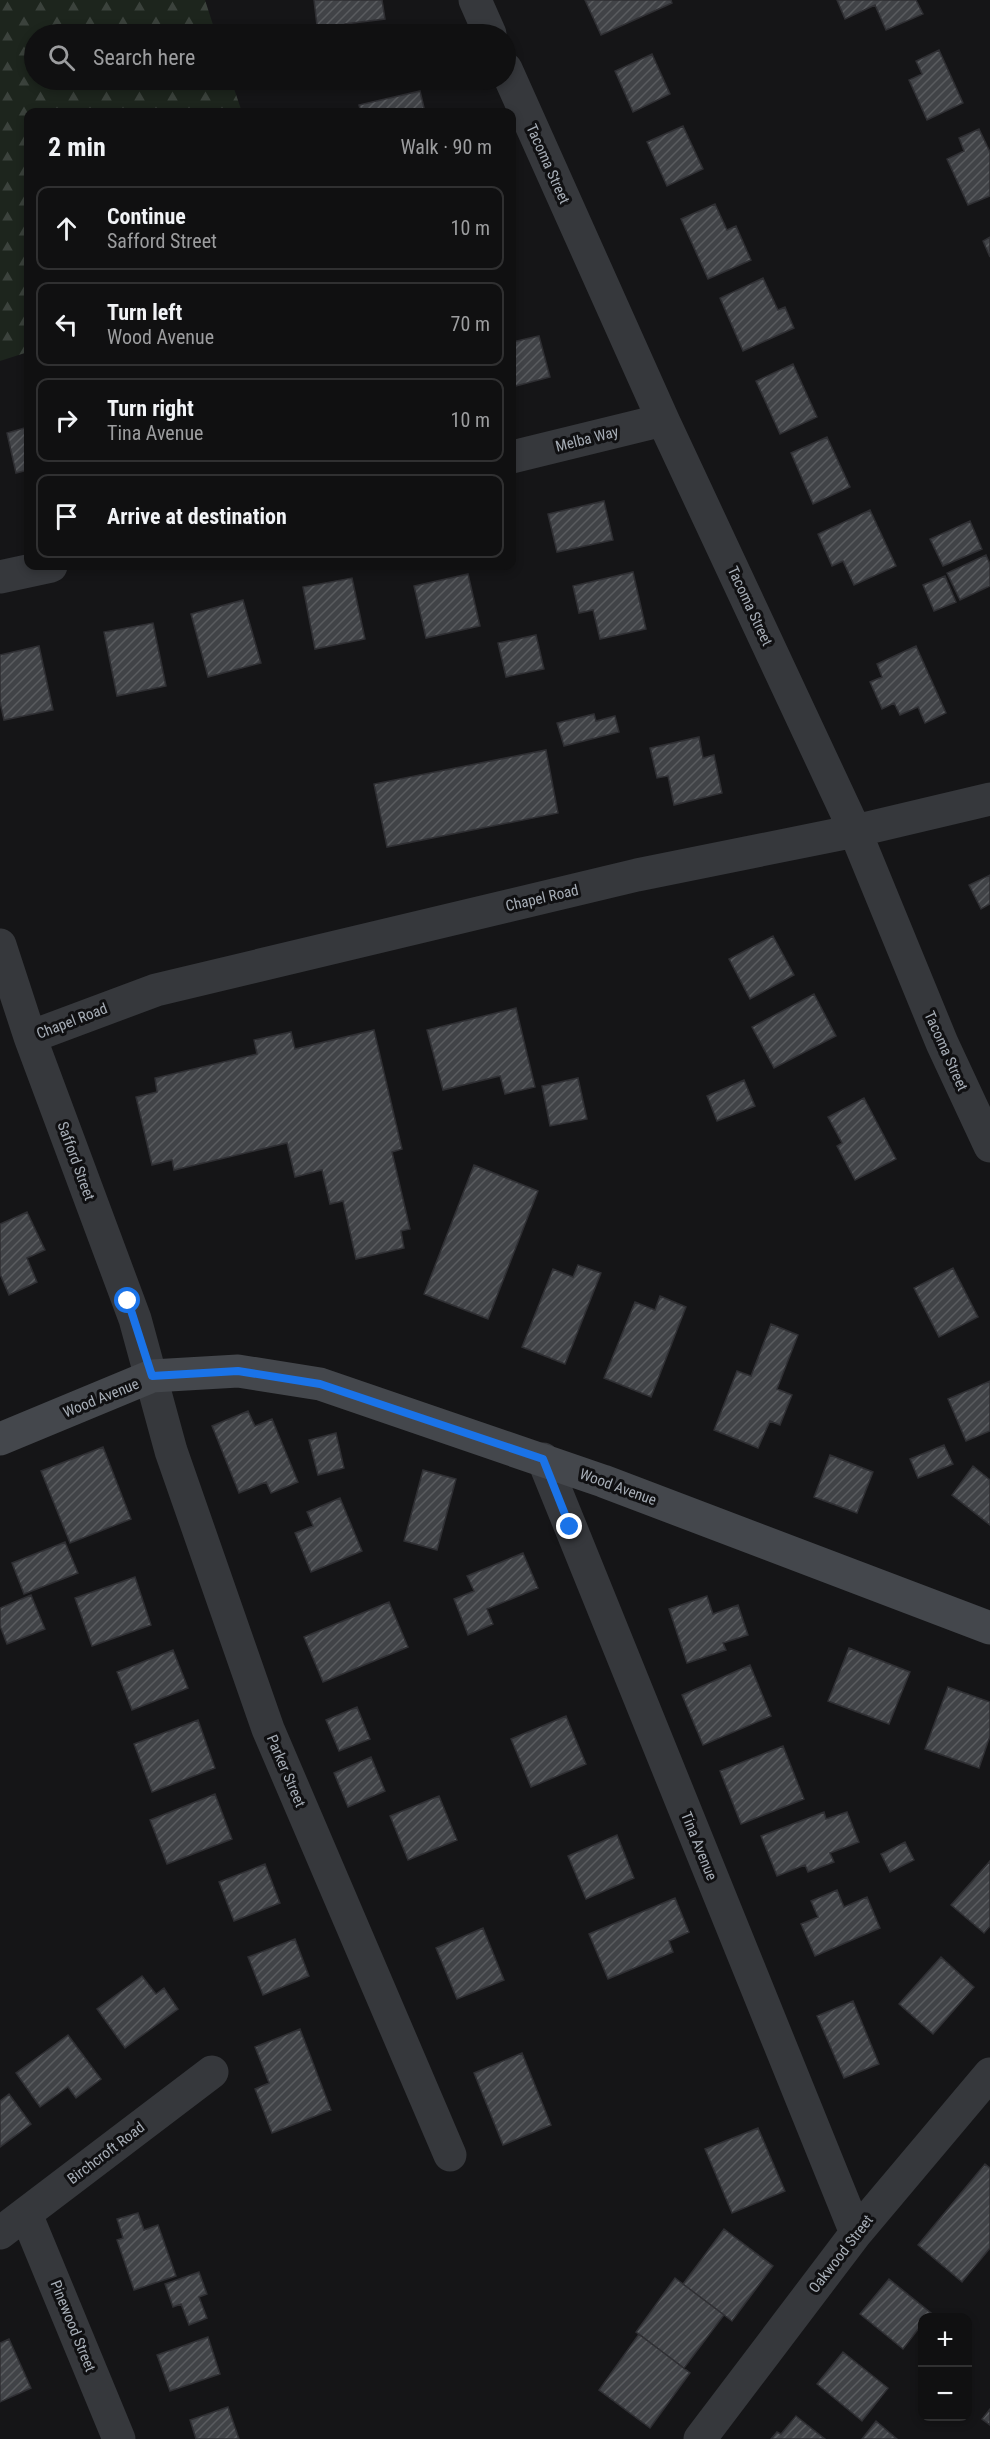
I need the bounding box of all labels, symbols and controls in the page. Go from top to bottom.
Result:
search box [24,24,516,90]
icon: search [45,41,78,74]
text: Search here [93,45,195,70]
street label: Tacoma Street [522,121,574,207]
text: 2 min [48,132,106,162]
text: Walk · 90 m [400,135,492,159]
text: Continue [107,204,186,229]
icon: ahead [50,212,83,245]
text: 10 m [451,216,490,240]
text: Safford Street [107,229,217,253]
text: Turn left [107,300,182,325]
icon: left [50,308,83,341]
text: 70 m [451,312,490,336]
text: Wood Avenue [107,325,214,349]
text: Turn right [107,396,194,421]
icon: right [50,404,83,437]
text: 10 m [451,408,490,432]
text: Tina Avenue [107,421,203,445]
street label: Melba Way [554,422,620,456]
icon: arrive [50,500,83,533]
text: Arrive at destination [107,504,287,529]
street label: Tacoma Street [724,563,776,649]
street label: Chapel Road [504,881,580,915]
street label: Chapel Road [34,999,110,1043]
street label: Tacoma Street [920,1008,972,1094]
street label: Safford Street [53,1119,99,1203]
route start [114,1287,140,1313]
street label: Wood Avenue [60,1375,142,1421]
street label: Wood Avenue [577,1465,659,1509]
route end [556,1513,582,1539]
street label: Parker Street [263,1732,309,1810]
street label: Tina Avenue [677,1809,721,1883]
street label: Birchcroft Road [64,2118,148,2188]
street label: Oakwood Street [805,2211,877,2297]
street label: Pinewood Street [47,2278,99,2374]
map controls [918,2313,972,2421]
button: + [918,2313,972,2367]
button: − [918,2367,972,2421]

